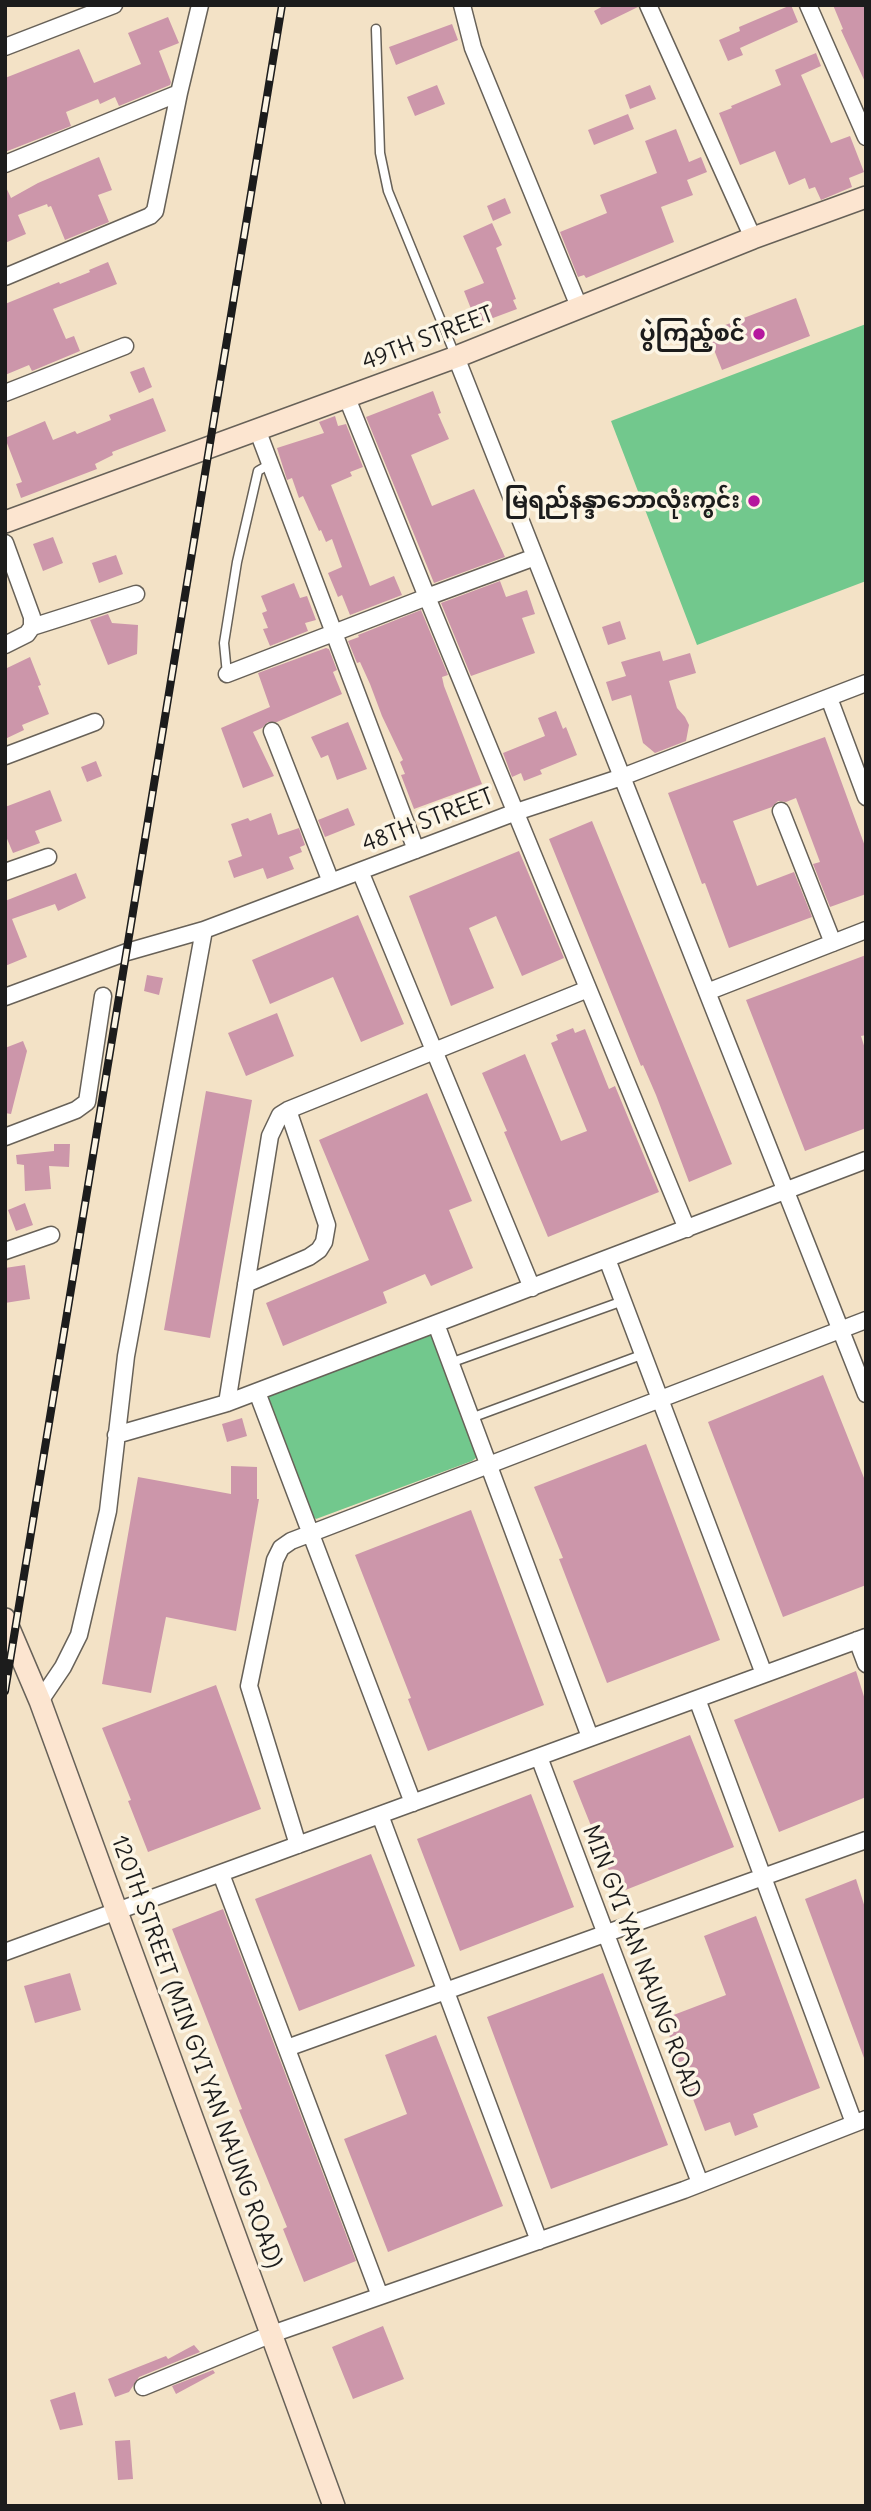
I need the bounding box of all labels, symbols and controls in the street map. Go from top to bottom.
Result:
street label: 49TH STREET [358,301,498,377]
place label: ပွဲကြည့်စင် [640,320,745,348]
marker: ပွဲကြည့်စင် [751,326,767,342]
place label: မြရည်နန္ဒာဘောလုံးကွင်း [505,487,740,515]
marker: မြရည်နန္ဒာဘောလုံးကွင်း [746,493,762,509]
street label: 48TH STREET [358,783,498,859]
street label: MIN GYI YAN NAUNG ROAD [576,1821,706,2103]
street label: 120TH STREET (MIN GYI YAN NAUNG ROAD) [105,1832,287,2272]

